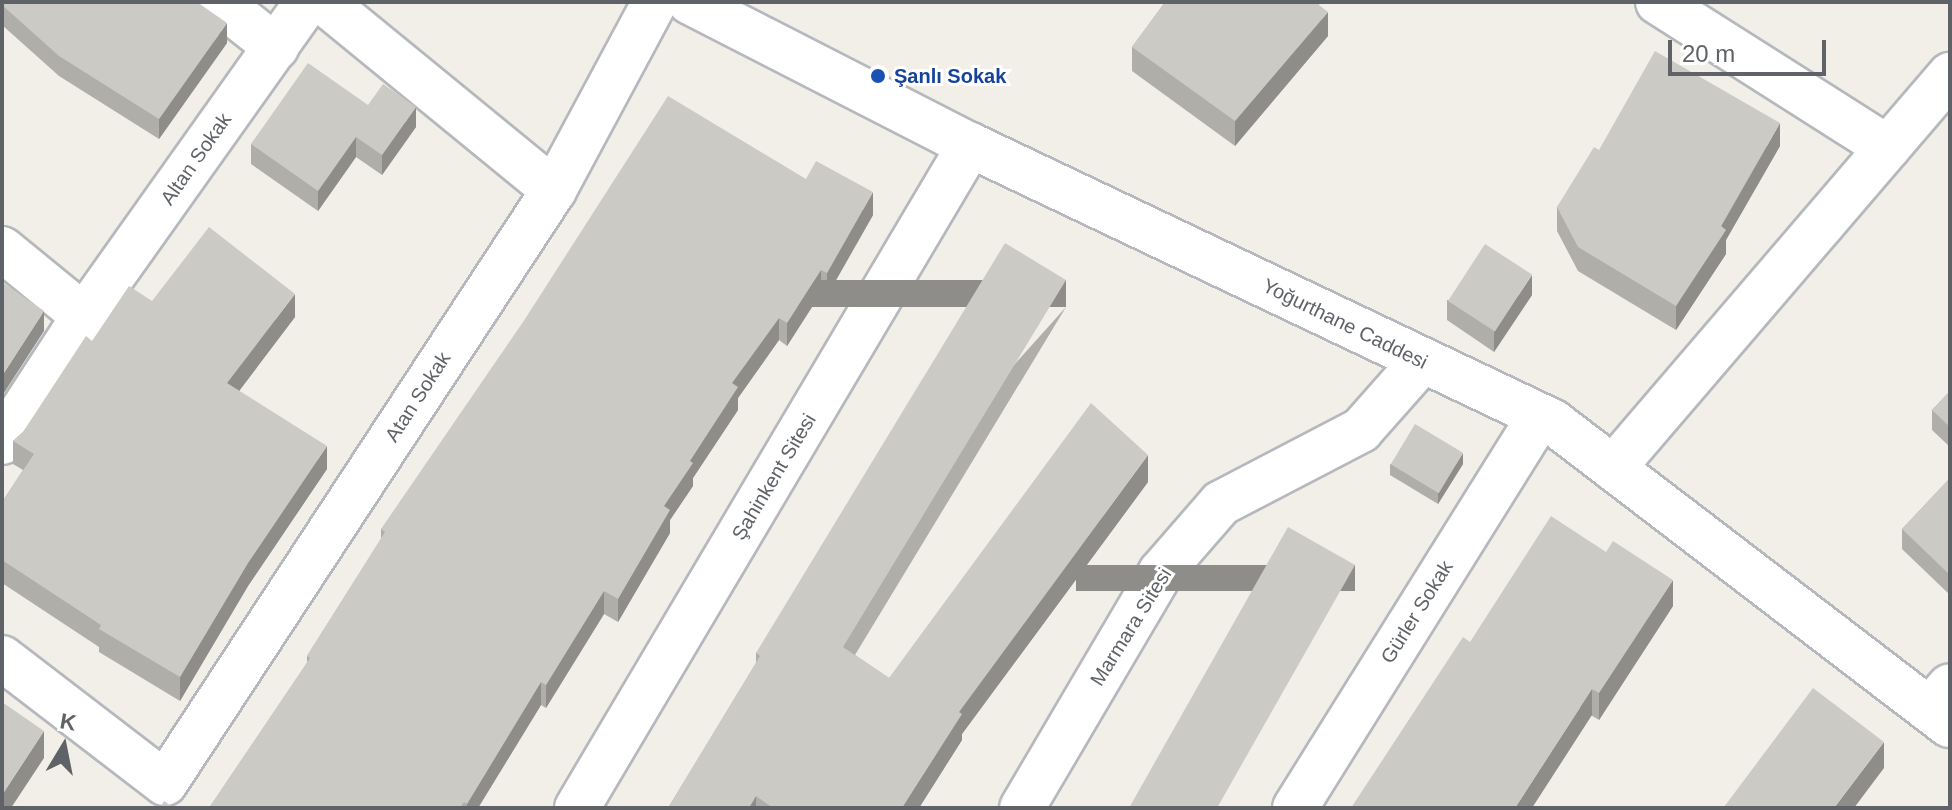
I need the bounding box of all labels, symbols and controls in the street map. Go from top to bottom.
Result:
scale bar [1672,24,1830,74]
text: 20 m [1682,40,1735,67]
place label: Şanlı Sokak [894,64,1006,88]
marker: Şanlı Sokak [869,67,887,85]
street label: Altan Sokak [156,108,236,210]
street label: Yoğurthane Caddesi [1259,274,1431,374]
street label: Atan Sokak [380,348,456,446]
street label: Şahinkent Sitesi [727,409,821,545]
street label: Gürler Sokak [1376,556,1458,668]
street label: Marmara Sitesi [1085,564,1177,690]
north arrow [24,706,104,786]
text: K [58,708,78,736]

